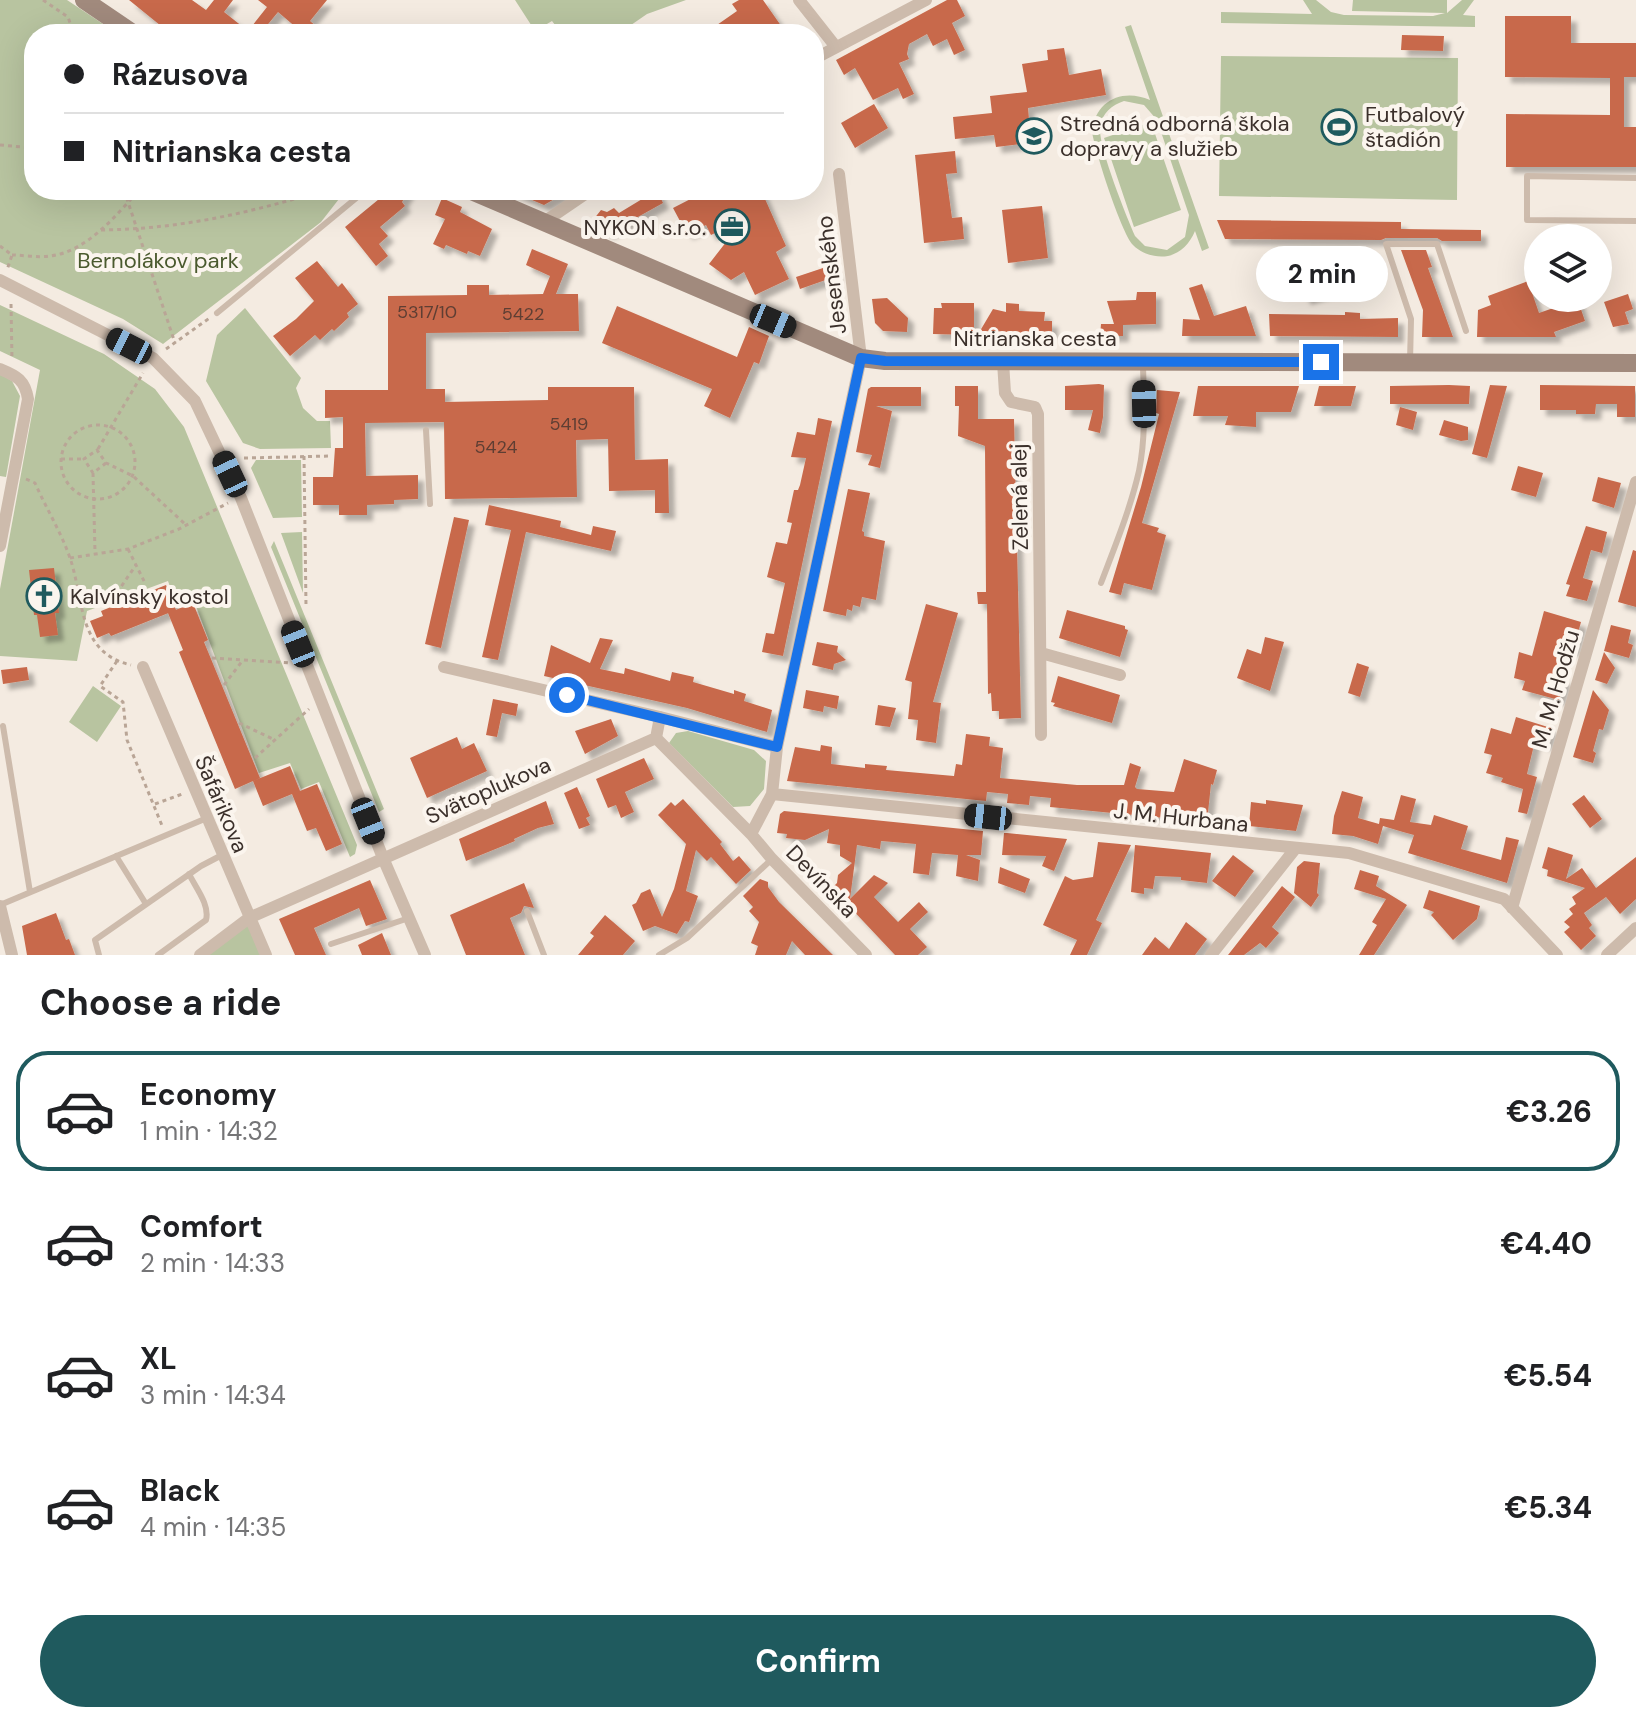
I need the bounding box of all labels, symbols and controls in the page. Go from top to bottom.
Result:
text: Rázusova [112,55,248,94]
place label: Futbalový štadión [1365,100,1465,154]
sports icon: Futbalový štadión [1320,108,1358,146]
place label: Stredná odborná škola dopravy a služieb [1060,109,1289,163]
school or university icon: Stredná odborná škola dopravy a služieb [1015,117,1053,155]
text: Nitrianska cesta [112,132,351,171]
office icon: NYKON s.r.o. [713,208,751,246]
place label: NYKON s.r.o. [584,213,706,242]
street label: Jesenského [810,214,853,336]
map controls [1524,224,1612,312]
button: layers [1524,224,1612,312]
park label: Bernolákov park [77,246,239,275]
callout: 2 min [1255,246,1387,302]
text: 2 min [1288,257,1356,291]
house number: 5317/10 [397,300,457,324]
car [746,301,800,341]
house number: 5422 [502,302,544,326]
car [102,324,156,368]
street label: Nitrianska cesta [953,324,1117,353]
route end [1303,344,1339,380]
car [1132,380,1156,428]
house number: 5419 [550,412,588,436]
house number: 5424 [475,435,518,459]
street label: Zelená alej [1004,443,1035,551]
car [209,447,251,501]
church icon: Kalvínsky kostol [25,577,63,615]
place label: Kalvínsky kostol [70,582,229,611]
car [278,617,318,671]
street label: M. M. Hodžu [1525,627,1586,752]
route start [549,677,585,713]
street label: Svätoplukova [421,750,555,831]
street label: Šafárikova [188,751,255,857]
car [348,794,388,848]
street label: J. M. Hurbana [1112,796,1250,839]
car [963,803,1013,831]
street label: Devínska [780,839,863,924]
text: Choose a ride [40,979,281,1026]
icon: car [44,1075,116,1147]
text: Economy [140,1075,277,1114]
text: €3.26 [1506,1092,1592,1131]
text: 1 min · 14:32 [140,1114,278,1148]
icon: car [44,1207,116,1279]
text: Comfort [140,1207,263,1246]
text: €4.40 [1501,1224,1592,1263]
text: 2 min · 14:33 [140,1246,285,1280]
icon: car [44,1339,116,1411]
text: XL [140,1339,177,1378]
text: €5.54 [1504,1356,1592,1395]
text: 3 min · 14:34 [140,1378,286,1412]
icon: car [44,1471,116,1543]
text: Black [140,1471,220,1510]
text: €5.34 [1504,1488,1592,1527]
text: 4 min · 14:35 [140,1510,286,1544]
button: Confirm [40,1615,1596,1707]

